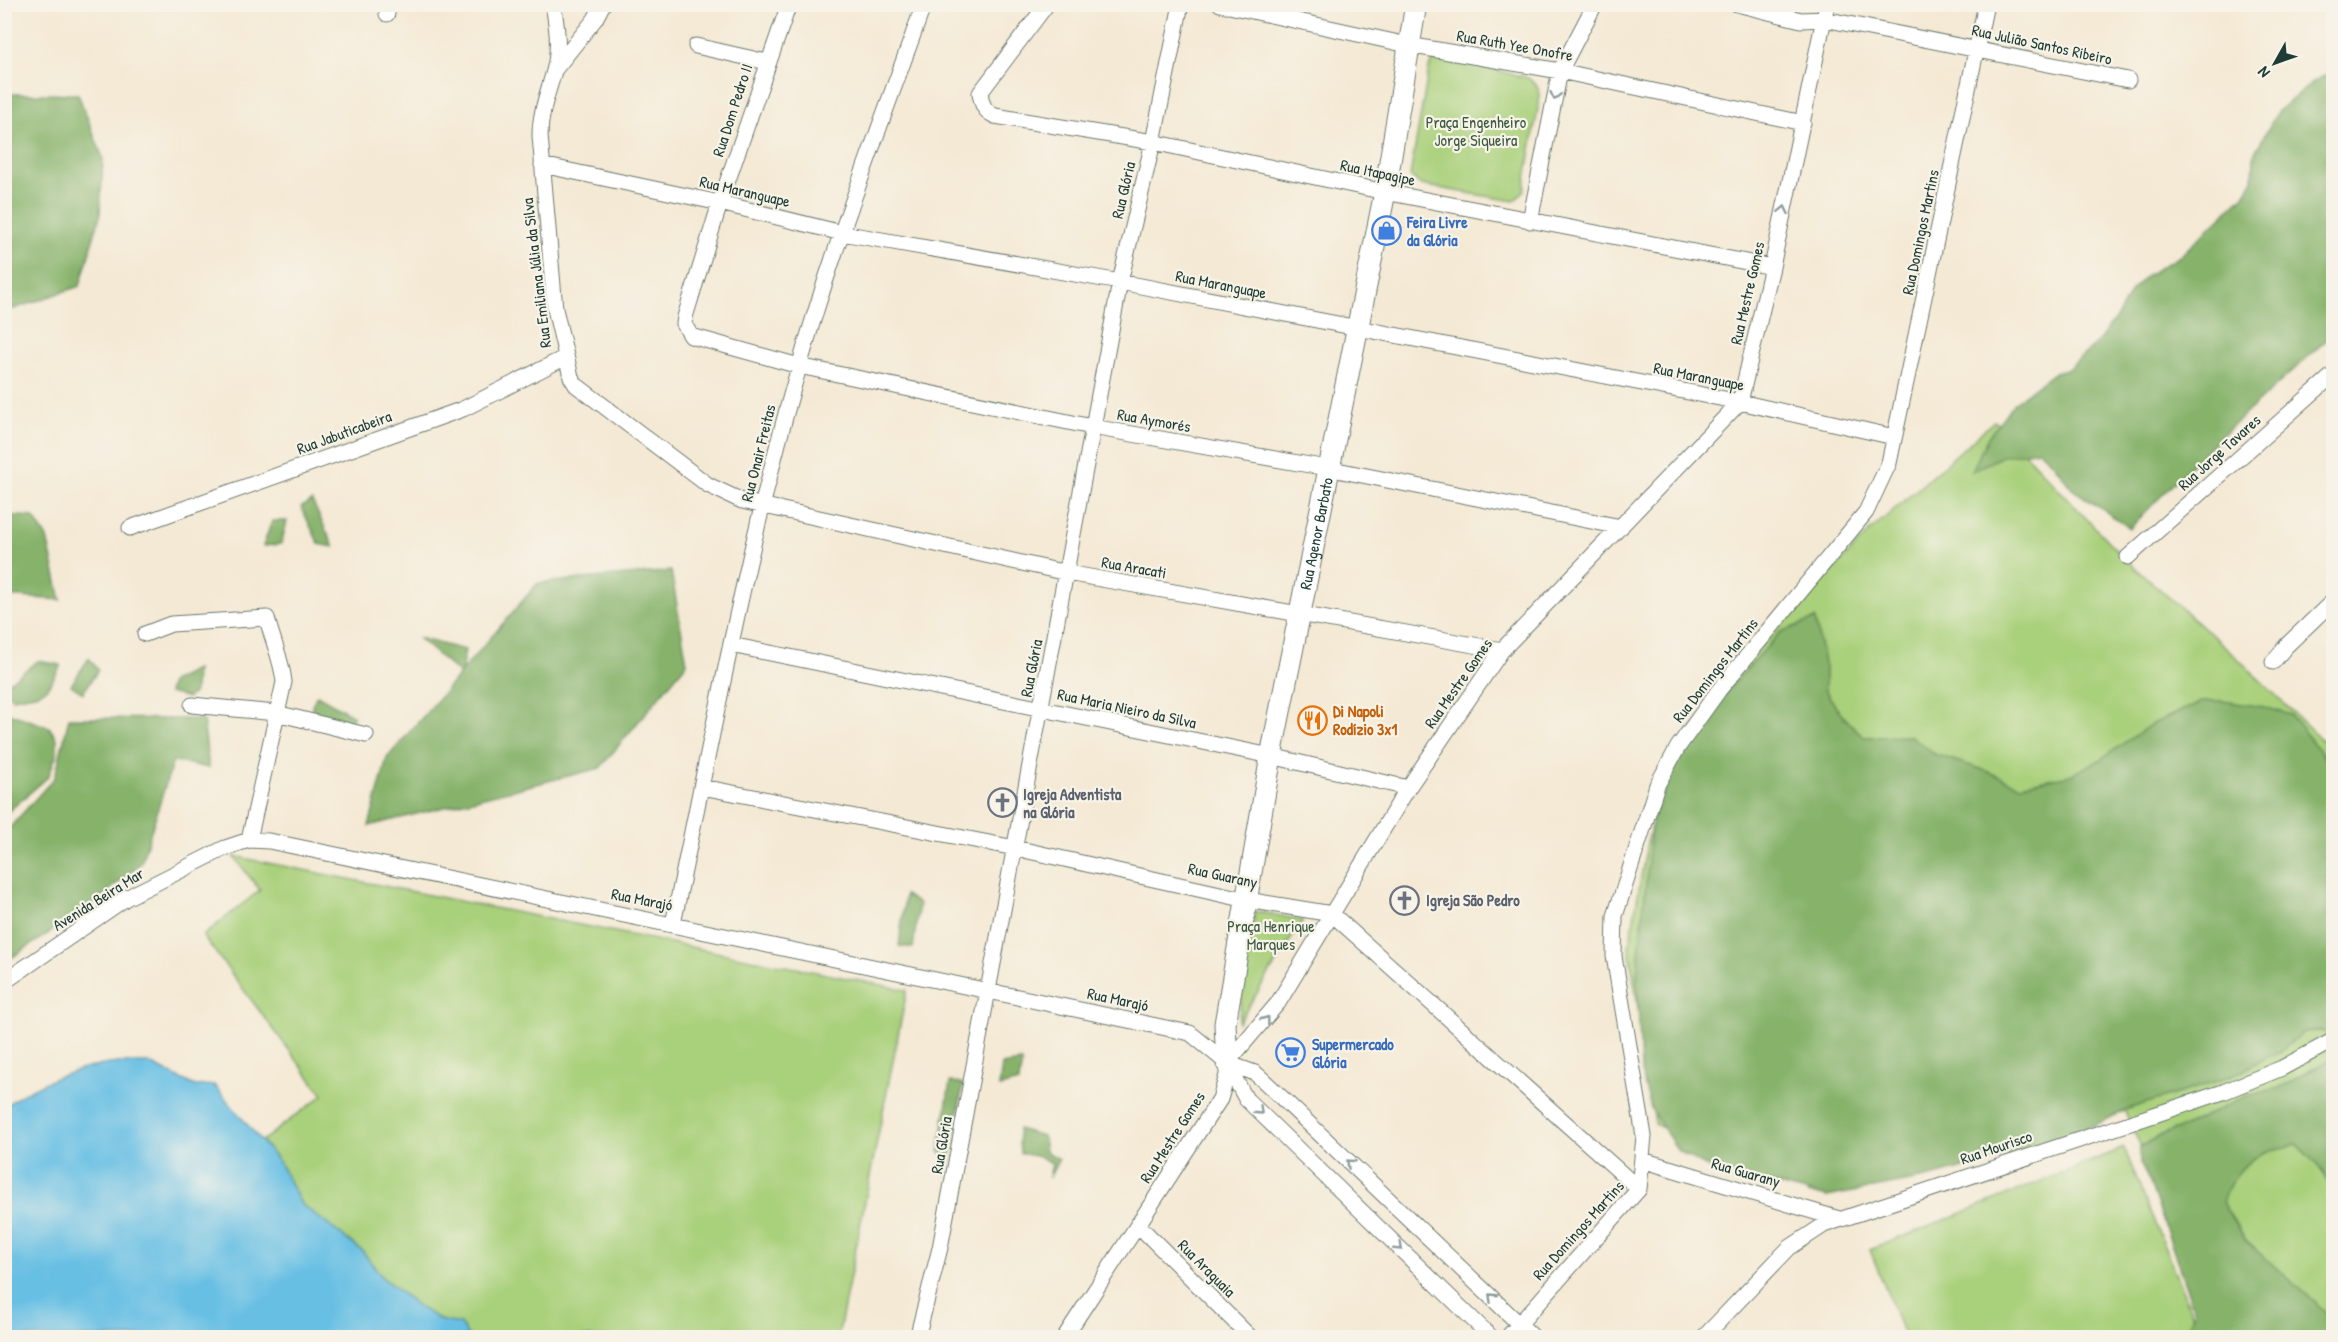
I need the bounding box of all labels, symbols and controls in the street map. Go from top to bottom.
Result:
street label: Rua Julião Santos Ribeiro [1970,18,2115,70]
street label: Rua Ruth Yee Onofre [1455,24,1575,66]
north arrow [2245,33,2305,93]
street label: Rua Dom Pedro II [707,61,757,159]
text: N [2252,62,2275,83]
one-way arrow [1549,91,1562,101]
park label: Praça Engenheiro Jorge Siqueira [1426,111,1527,151]
street label: Rua Itapagipe [1338,153,1418,191]
street label: Rua Glória [1106,159,1140,221]
street label: Rua Domingos Martins [1896,168,1944,296]
street label: Rua Maranguape [698,170,793,212]
street label: Rua Emiliana Júlia da Silva [516,197,556,349]
one-way arrow [1777,205,1790,215]
place label: Feira Livre da Glória [1406,211,1468,251]
shop icon: Feira Livre da Glória [1370,215,1402,247]
street label: Rua Mestre Gomes [1724,239,1770,347]
street label: Rua Maranguape [1174,264,1269,304]
street label: Rua Maranguape [1652,356,1747,396]
street label: Rua Onair Freitas [735,402,781,504]
street label: Rua Aymorés [1116,403,1192,437]
street label: Rua Jabuticabeira [294,405,394,459]
street label: Rua Jorge Tavares [2173,409,2265,495]
street label: Rua Agenor Barbato [1294,475,1338,591]
street label: Rua Aracati [1100,550,1168,584]
street label: Rua Domingos Martins [1667,613,1763,727]
street label: Rua Mestre Gomes [1419,634,1497,732]
street label: Rua Glória [1015,637,1047,699]
street label: Rua Maria Nieiro da Silva [1056,683,1198,733]
place label: Di Napoli Rodízio 3x1 [1333,700,1397,740]
restaurant icon: Di Napoli Rodízio 3x1 [1296,704,1328,736]
place label: Igreja Adventista na Glória [1023,783,1122,823]
church icon: Igreja Adventista na Glória [986,787,1018,819]
street label: Rua Guarany [1186,857,1260,893]
street label: Avenida Beira Mar [48,862,148,936]
street label: Rua Marajó [609,882,675,916]
church icon: Igreja São Pedro [1389,884,1421,916]
place label: Igreja São Pedro [1426,889,1520,912]
park label: Praça Henrique Marques [1227,915,1315,955]
street label: Rua Marajó [1085,982,1151,1016]
one-way arrow [1259,1015,1270,1026]
place label: Supermercado Glória [1312,1033,1394,1073]
supermarket icon: Supermercado Glória [1275,1037,1307,1069]
street label: Rua Mestre Gomes [1134,1087,1210,1187]
one-way arrow [1251,1104,1262,1115]
street label: Rua Glória [925,1115,957,1175]
street label: Rua Mourisco [1957,1124,2035,1170]
street label: Rua Guarany [1709,1152,1783,1192]
one-way arrow [1346,1159,1357,1170]
street label: Rua Domingos Martins [1527,1175,1629,1285]
street label: Rua Araguaia [1173,1234,1241,1302]
one-way arrow [1392,1240,1402,1251]
one-way arrow [1488,1293,1498,1304]

